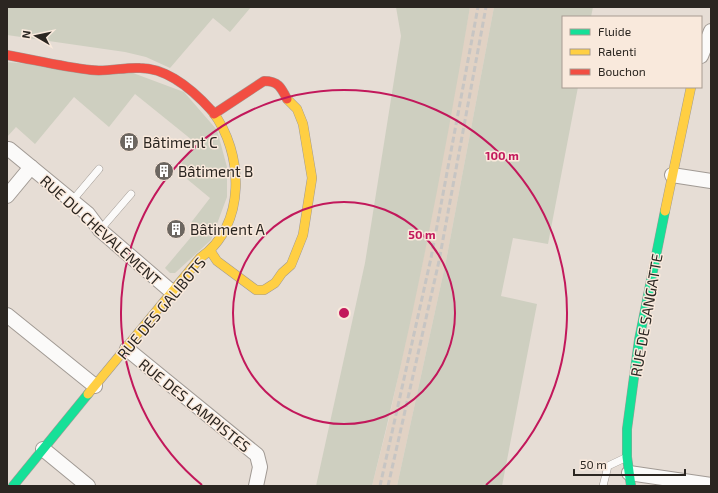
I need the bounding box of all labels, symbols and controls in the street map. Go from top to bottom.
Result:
north arrow [16,16,56,56]
legend [562,16,702,88]
text: Fluide [598,24,631,38]
text: N [19,29,33,39]
text: Ralenti [598,44,637,58]
text: Bouchon [598,64,646,78]
building icon: Bâtiment C [118,131,140,153]
place label: Bâtiment C [143,133,218,151]
text: 100 m [485,148,519,162]
building icon: Bâtiment B [153,160,175,182]
place label: Bâtiment B [178,162,253,180]
street label: RUE DU CHEVALEMENT [37,171,165,289]
building icon: Bâtiment A [165,218,187,240]
place label: Bâtiment A [190,220,266,238]
text: 50 m [408,227,436,241]
street label: RUE DE SANGATTE [626,252,666,378]
street label: RUE DES GALIBOTS [113,253,209,363]
centre of rings [337,306,351,320]
street label: RUE DES LAMPISTES [136,355,254,455]
scale bar [574,451,685,477]
text: 50 m [580,457,607,471]

